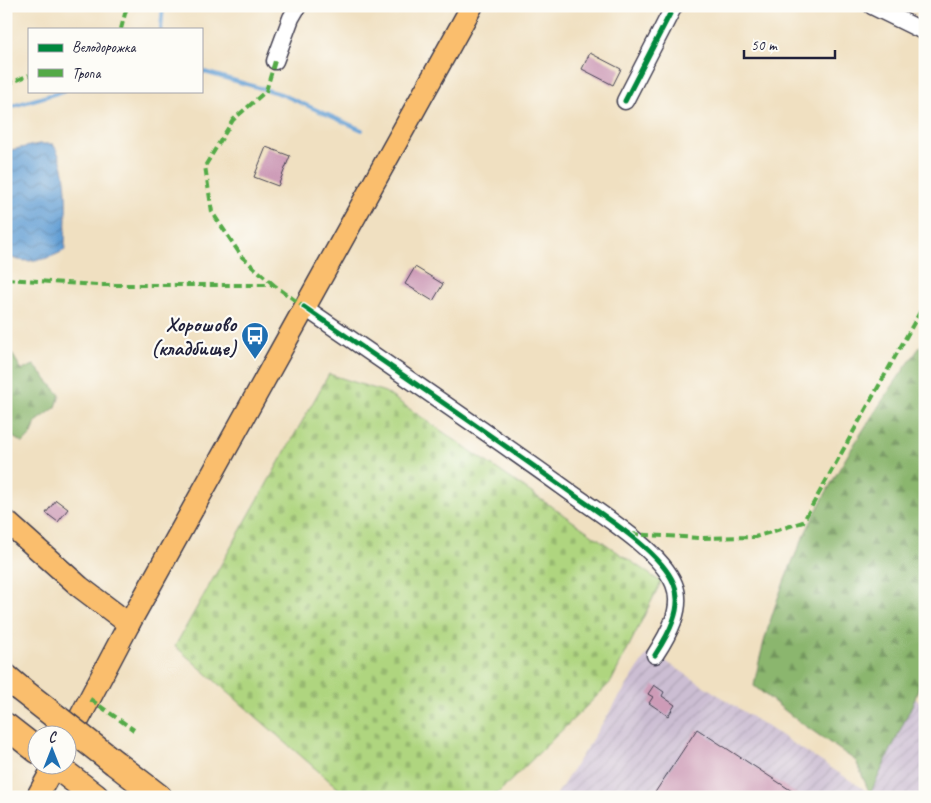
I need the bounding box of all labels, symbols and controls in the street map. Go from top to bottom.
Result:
legend [28,28,202,92]
scale bar [744,28,835,60]
text: 50 m [751,36,778,55]
text: Велодорожка [72,38,136,57]
text: Тропа [72,64,101,83]
place label: Хорошово (кладбище) [151,311,238,361]
bus stop icon: Хорошово (кладбище) [240,321,270,360]
north arrow [28,726,78,776]
text: С [49,729,58,746]

